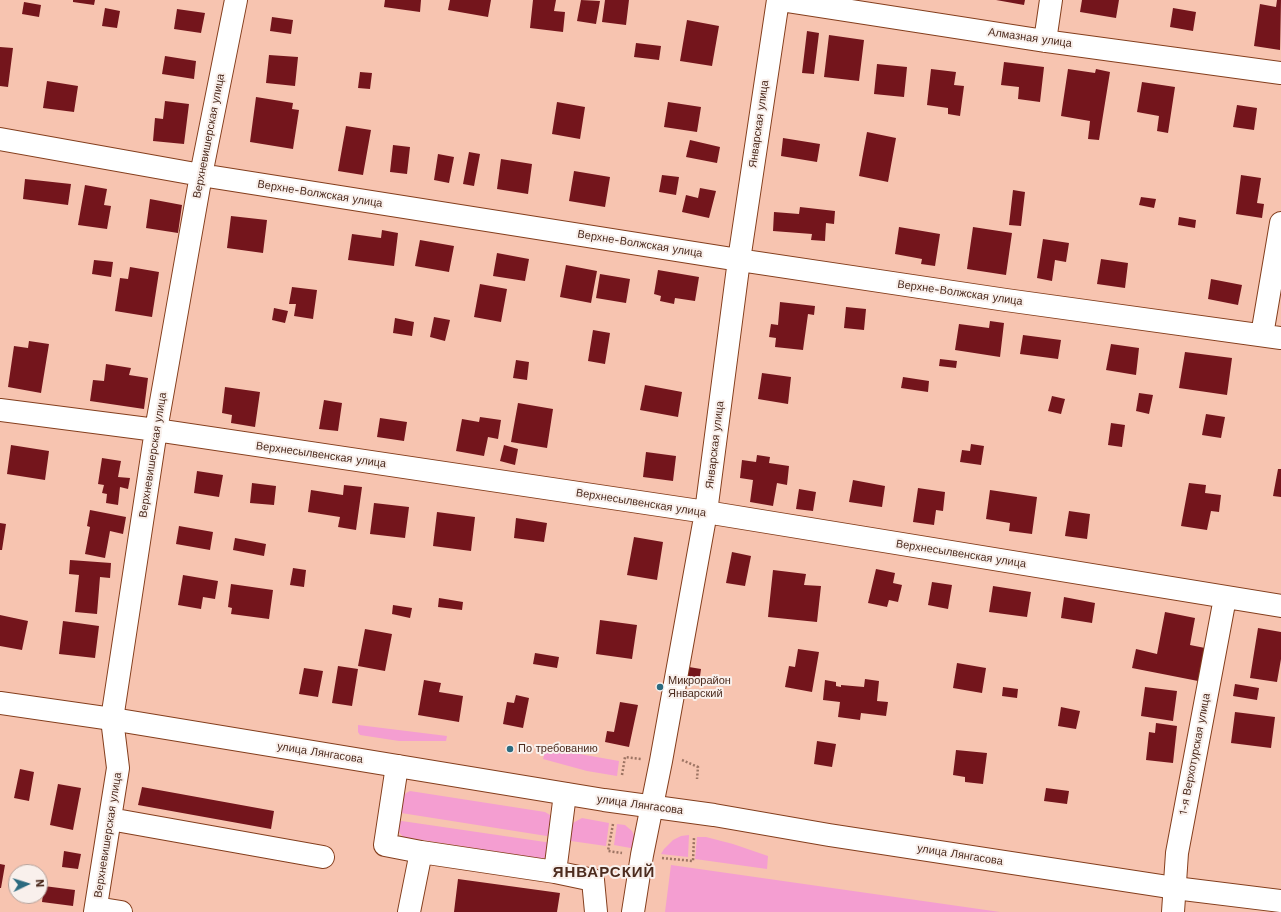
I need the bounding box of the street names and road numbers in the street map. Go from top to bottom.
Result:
street label: Алмазная улица [987,26,1073,50]
street label: Верхневишерская улица [190,73,228,199]
street label: Январская улица [746,79,772,169]
street label: Верхне-Волжская улица [257,178,383,210]
street label: Верхне-Волжская улица [577,228,703,260]
street label: Верхне-Волжская улица [897,278,1023,308]
street label: Верхневишерская улица [137,391,169,519]
street label: Январская улица [703,400,727,490]
street label: Верхнесылвенская улица [255,439,387,471]
street label: Верхнесылвенская улица [575,486,707,520]
street label: Верхнесылвенская улица [895,537,1027,571]
street label: 1-я Верхотурская улица [1177,692,1213,816]
street label: улица Лянгасова [276,740,364,766]
street label: Верхневишерская улица [92,771,124,899]
street label: улица Лянгасова [596,792,684,818]
street label: улица Лянгасова [916,842,1004,868]

